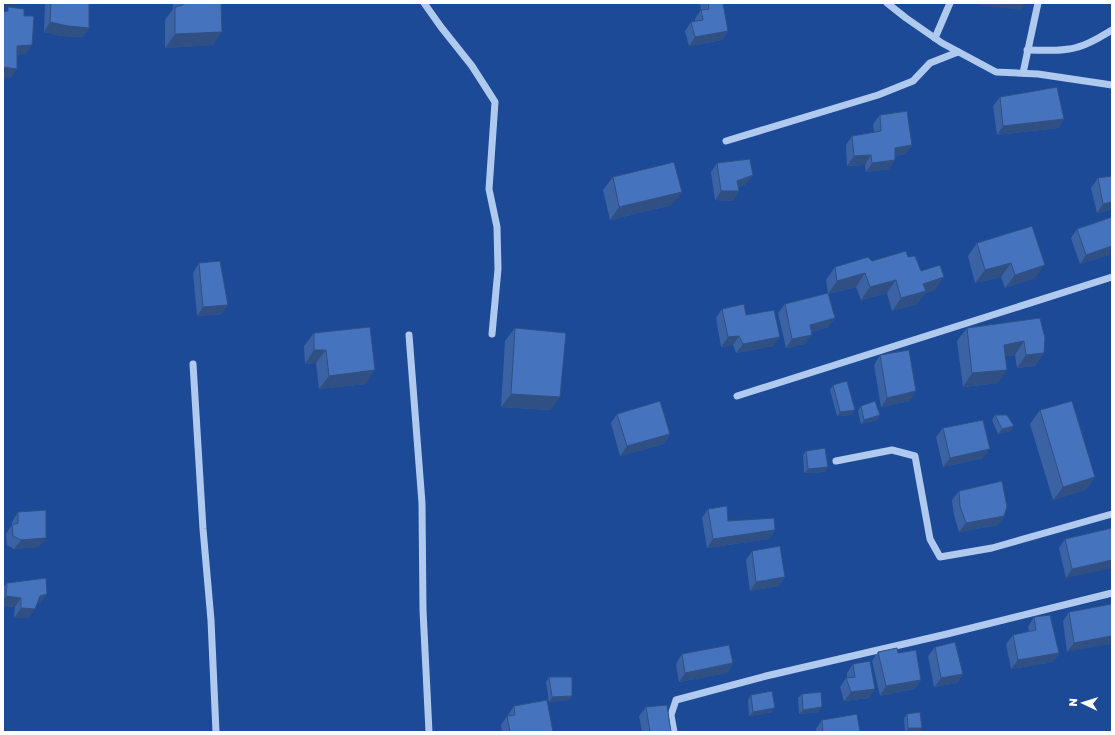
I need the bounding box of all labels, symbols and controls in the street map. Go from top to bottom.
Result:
north arrow [1063,683,1103,723]
text: N [1066,698,1079,707]

